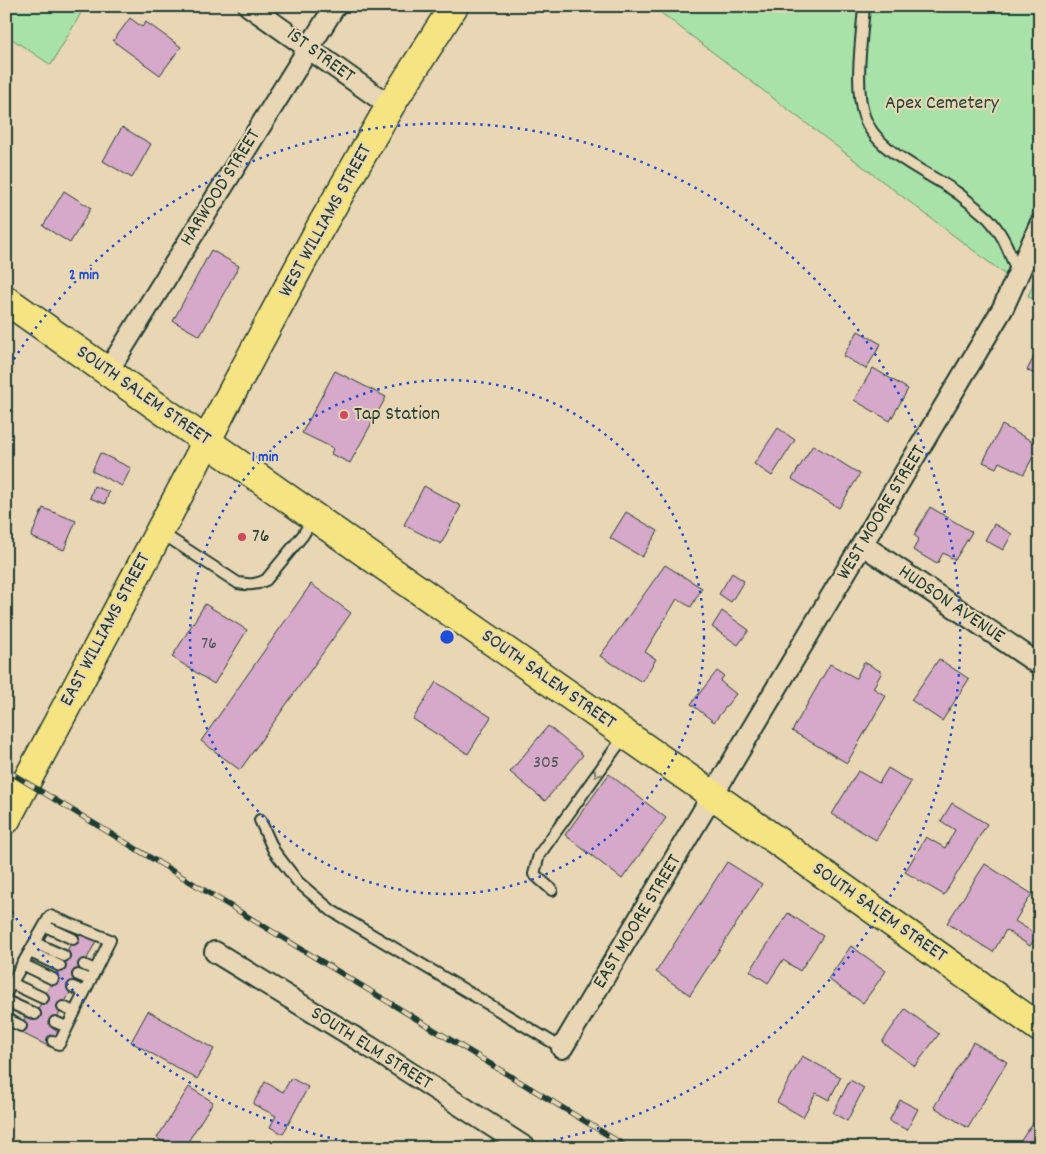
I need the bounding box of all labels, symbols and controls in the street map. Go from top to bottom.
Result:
street label: 1ST STREET [280,22,360,90]
park label: Apex Cemetery [885,90,1000,118]
street label: HARWOOD STREET [174,124,268,252]
street label: WEST WILLIAMS STREET [272,139,380,303]
text: 2 min [69,265,99,287]
street label: SOUTH SALEM STREET [70,339,216,453]
place label: Tap Station [354,401,440,429]
marker: Tap Station [338,409,350,421]
street label: WEST MOORE STREET [831,440,933,586]
text: 1 min [252,447,278,469]
place label: 76 [252,523,269,551]
marker: 76 [236,531,248,543]
street label: EAST WILLIAMS STREET [54,548,158,712]
street label: HUDSON AVENUE [892,559,1010,651]
street label: SOUTH SALEM STREET [475,623,621,737]
centre of rings [438,628,456,646]
house number: 76 [201,632,217,657]
house number: 305 [533,751,559,776]
one-way arrow [594,768,603,778]
street label: EAST MOORE STREET [587,850,689,994]
street label: SOUTH SALEM STREET [806,856,952,970]
street label: SOUTH ELM STREET [305,1000,437,1098]

